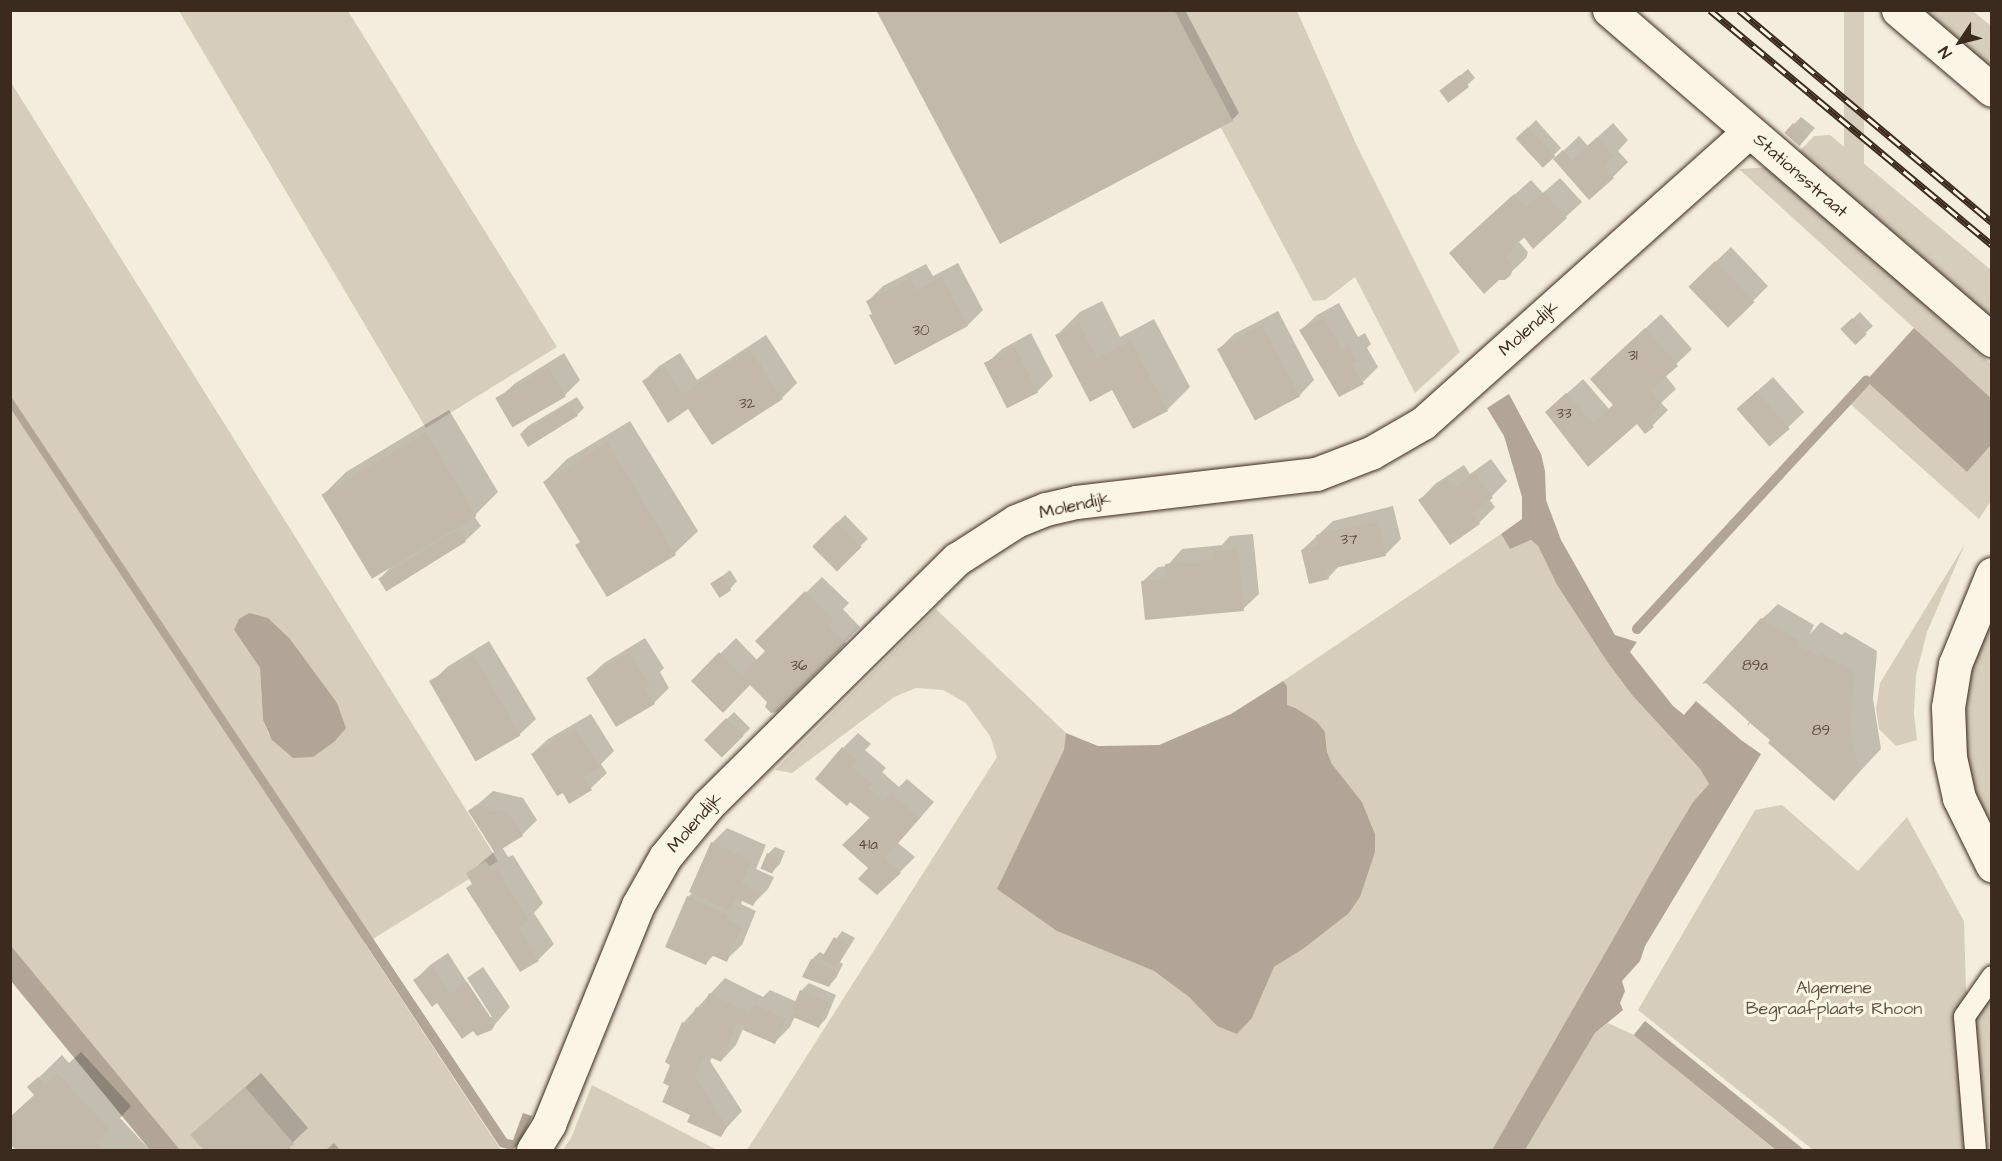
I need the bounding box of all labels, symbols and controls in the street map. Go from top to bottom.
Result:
north arrow [1930,12,1990,72]
text: N [1933,42,1957,63]
street label: Stationsstraat [1748,129,1852,223]
street label: Molendijk [1495,297,1563,361]
house number: 30 [912,322,930,340]
house number: 31 [1628,347,1638,365]
house number: 32 [739,395,755,413]
house number: 33 [1556,405,1572,423]
street label: Molendijk [1037,488,1113,524]
house number: 37 [1341,531,1357,549]
house number: 36 [790,657,808,675]
house number: 89a [1742,657,1768,675]
house number: 89 [1812,722,1830,740]
street label: Molendijk [663,788,727,858]
house number: 41a [858,836,878,854]
park label: Algemene Begraafplaats Rhoon [1746,978,1922,1020]

